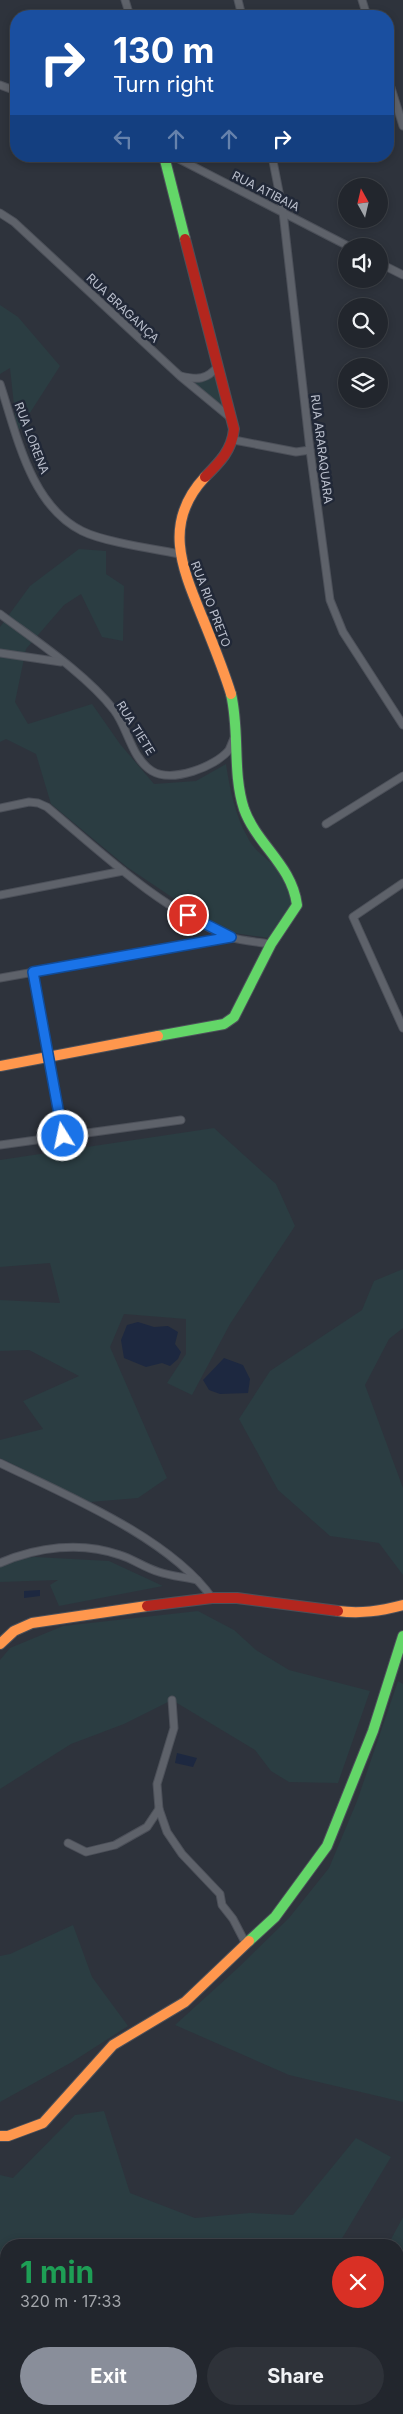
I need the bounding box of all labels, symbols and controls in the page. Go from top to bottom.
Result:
text: 130 m [113,29,215,71]
icon: right [30,30,95,95]
text: Turn right [113,71,214,97]
icon: left [109,125,137,153]
icon: ahead [162,125,190,153]
icon: ahead [215,125,243,153]
icon: right [268,125,296,153]
street label: RUA ATIBAIA [230,168,302,214]
north arrow [338,178,388,228]
map controls [338,178,388,408]
button: sound [338,238,388,288]
street label: RUA BRAGANÇA [83,270,163,346]
button: search [338,298,388,348]
button: layers [338,358,388,408]
street label: RUA ARARAQUARA [308,393,336,505]
street label: RUA LORENA [11,400,53,476]
street label: RUA RIO PRETO [188,559,234,649]
street label: RUA TIETE [113,698,159,758]
pin [167,894,209,936]
icon: arrive [174,901,202,929]
position arrow [36,1109,88,1161]
text: 1 min [20,2254,94,2290]
button: close [332,2256,384,2308]
text: 320 m · 17:33 [20,2291,121,2311]
button: Exit [20,2347,197,2405]
button: Share [207,2347,384,2405]

